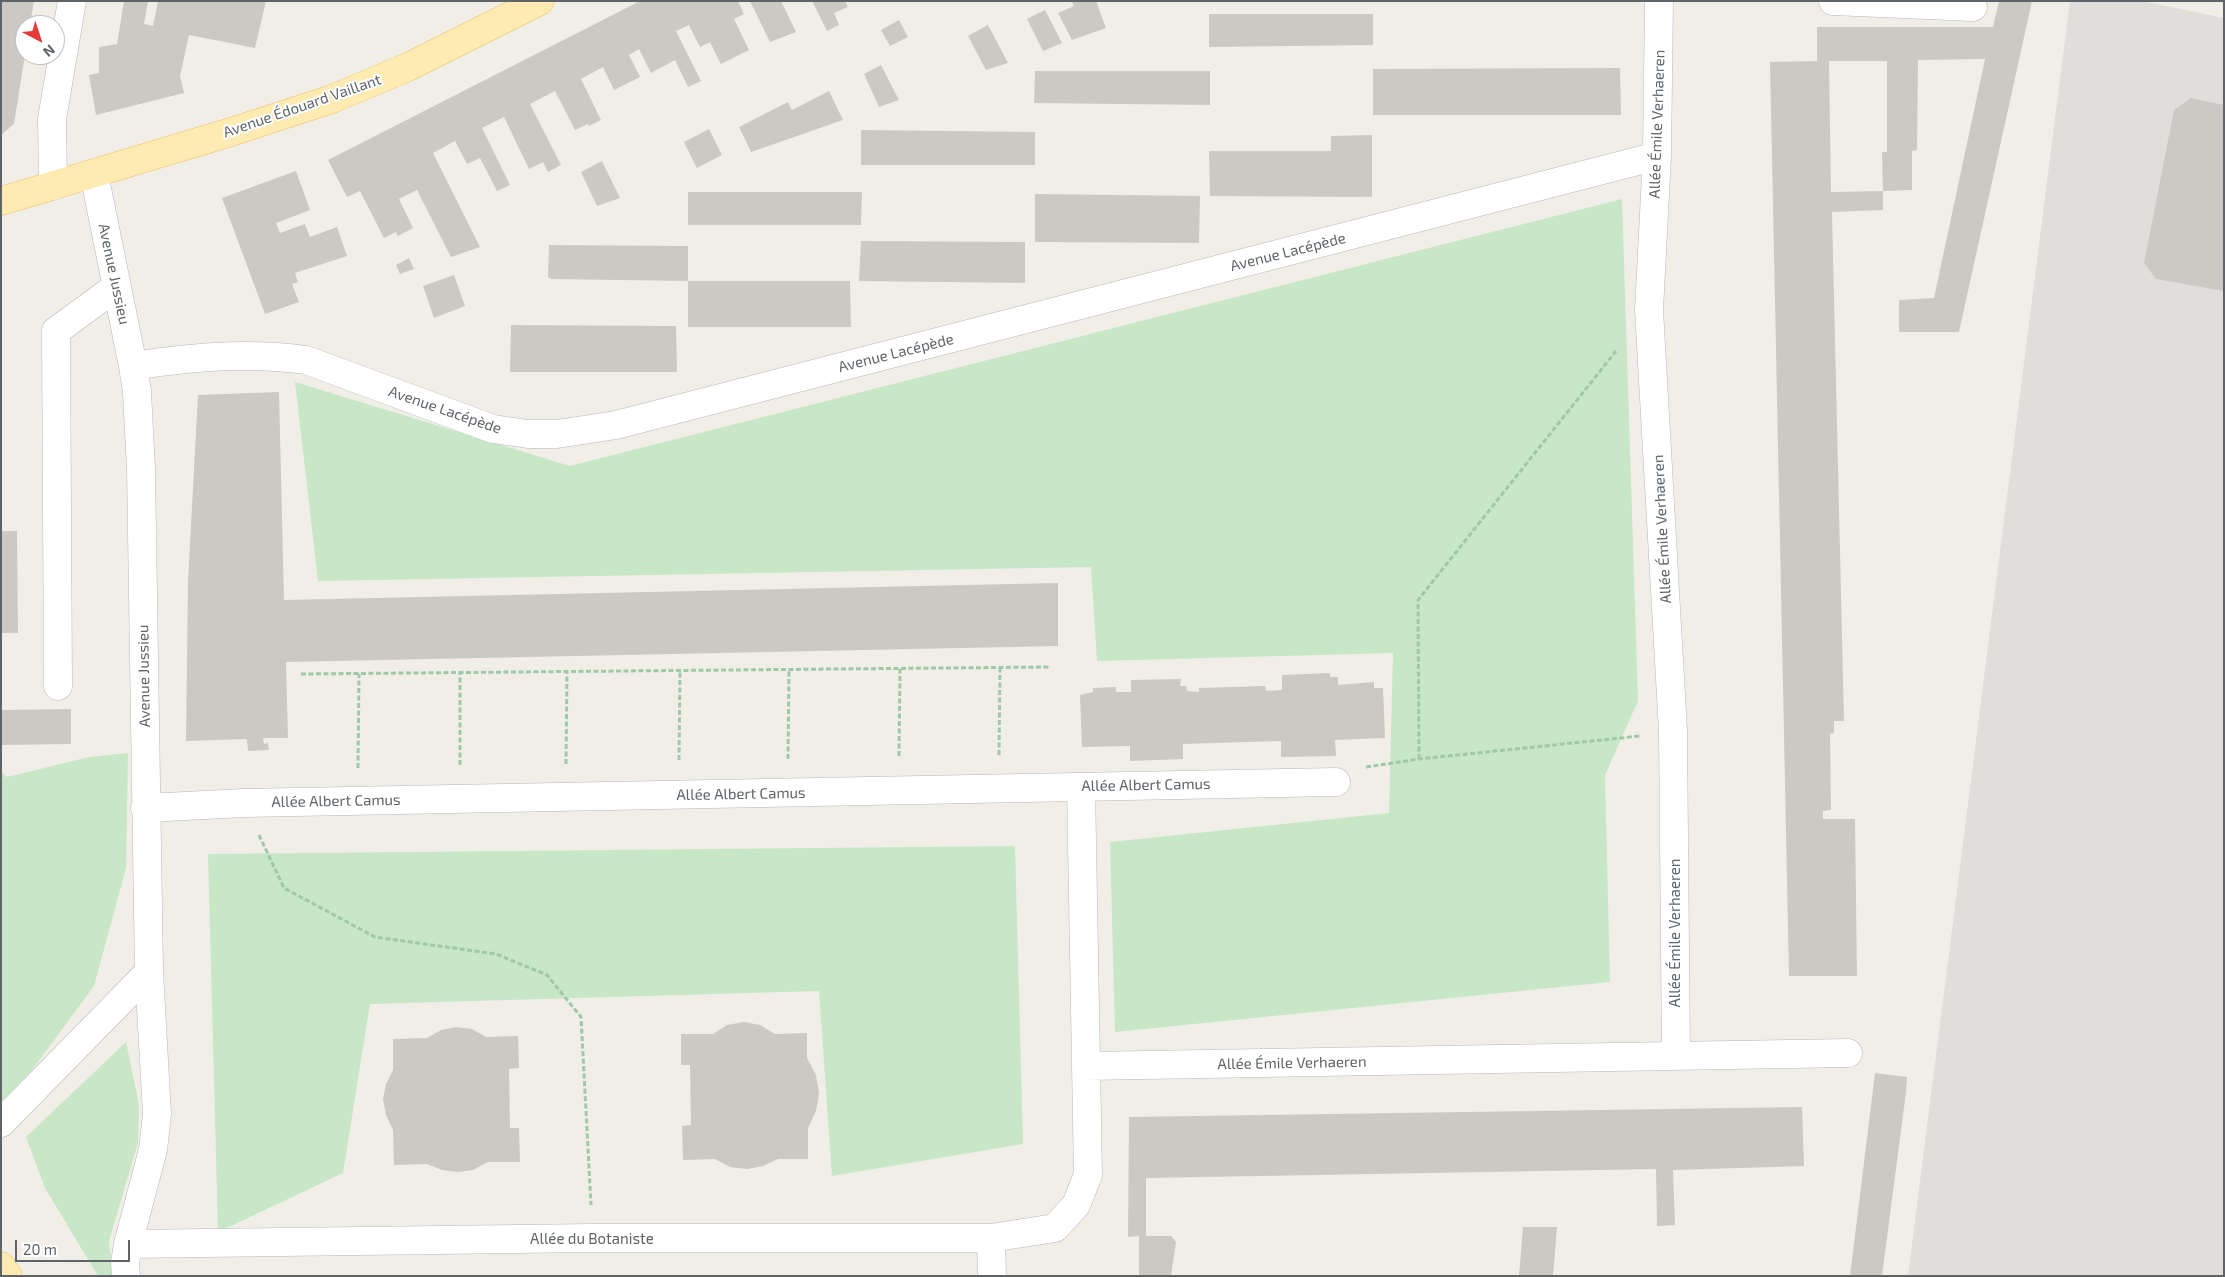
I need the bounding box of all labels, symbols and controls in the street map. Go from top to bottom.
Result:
north arrow [15,15,65,65]
text: N [40,41,59,61]
street label: Allée Émile Verhaeren [1645,49,1669,199]
street label: Avenue Édouard Vaillant [221,70,383,142]
street label: Avenue Jussieu [95,222,133,326]
street label: Avenue Lacépède [1228,229,1348,275]
street label: Avenue Lacépède [836,330,956,376]
street label: Avenue Lacépède [386,382,504,438]
street label: Allée Émile Verhaeren [1649,454,1675,604]
street label: Avenue Jussieu [134,624,154,728]
street label: Allée Albert Camus [1081,775,1211,795]
street label: Allée Albert Camus [676,784,806,804]
street label: Allée Albert Camus [271,791,401,811]
street label: Allée Émile Verhaeren [1666,858,1684,1008]
street label: Allée Émile Verhaeren [1217,1053,1367,1073]
scale bar [18,1230,132,1262]
street label: Allée du Botaniste [530,1230,654,1248]
text: 20 m [23,1240,57,1258]

